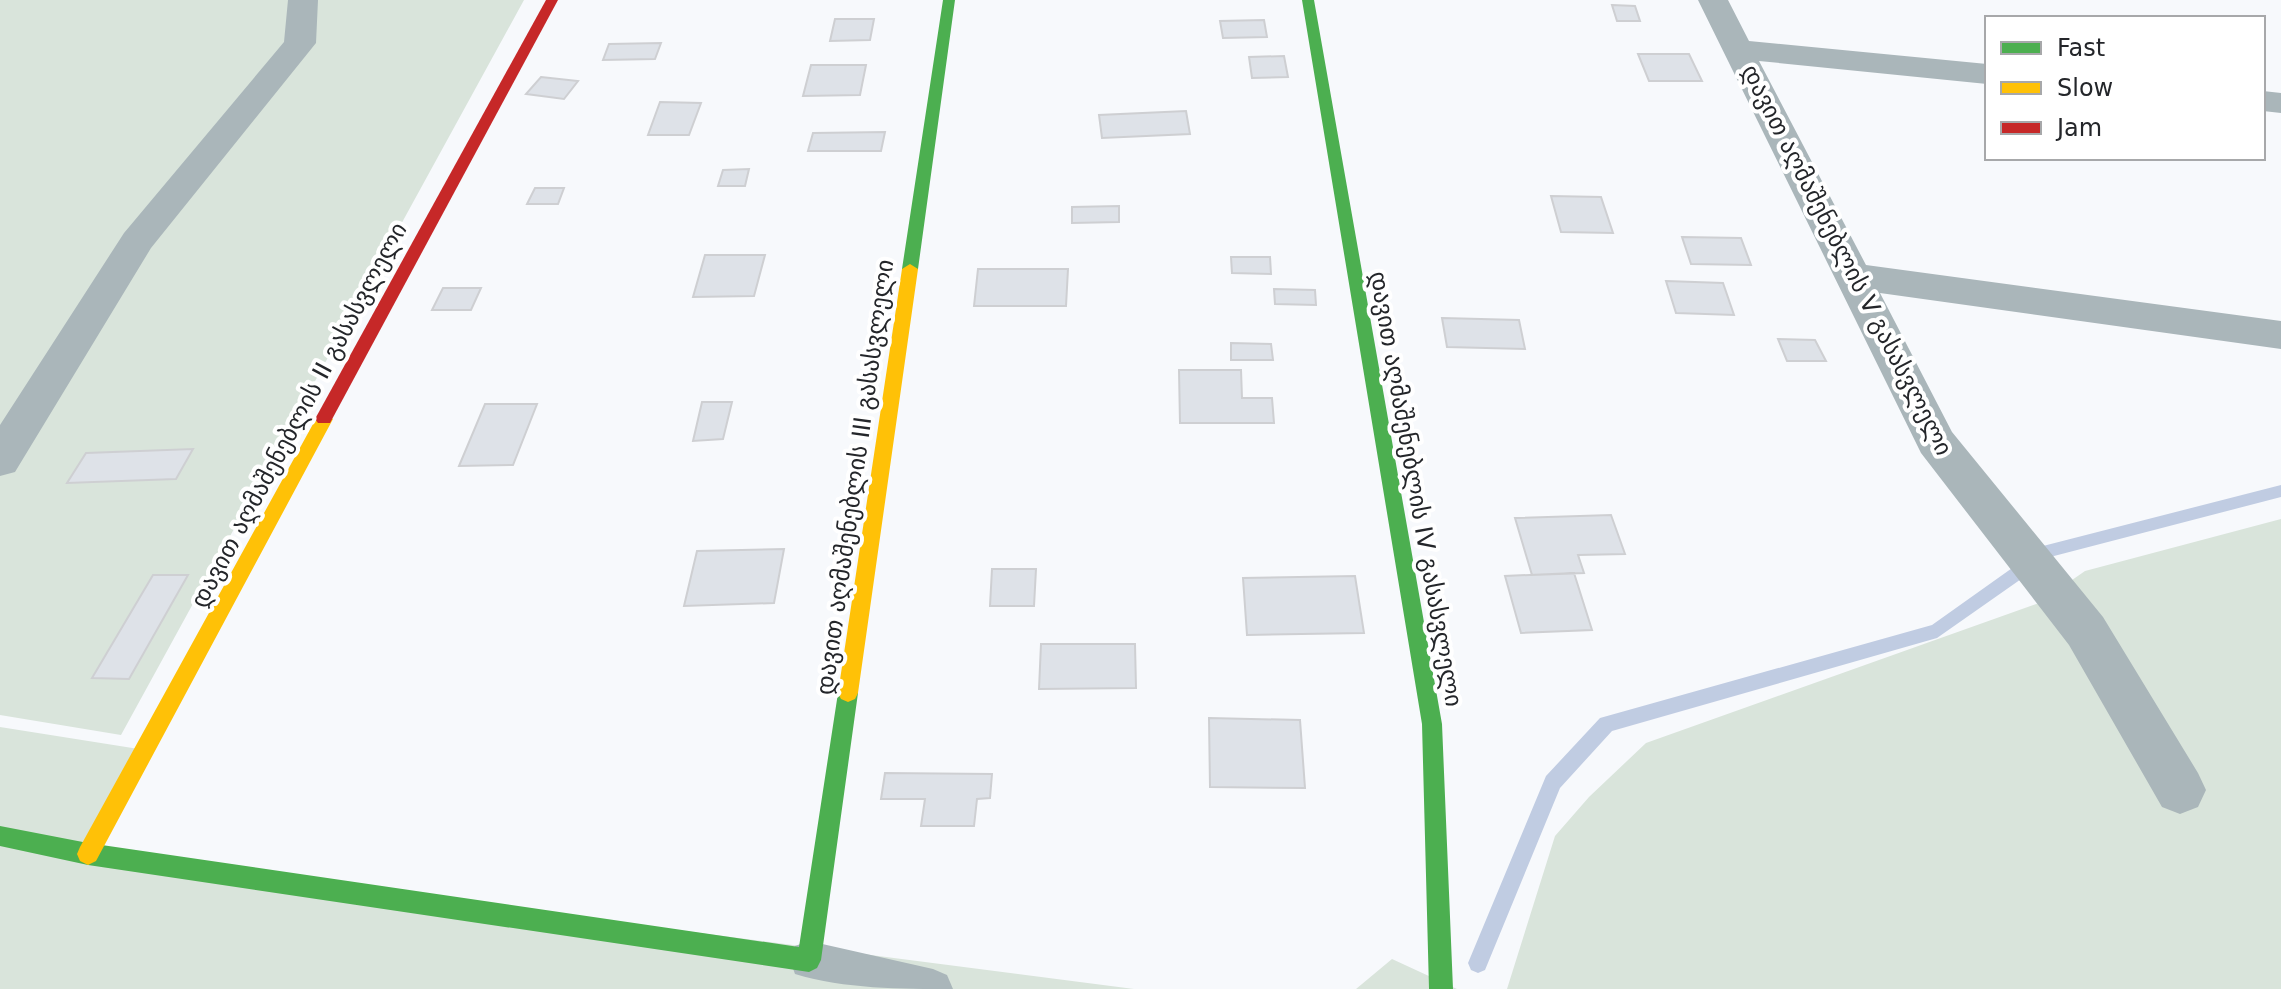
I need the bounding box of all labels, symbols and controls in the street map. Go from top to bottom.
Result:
legend [1985,16,2265,160]
text: Fast [2057,34,2105,62]
street label: დავით აღმაშენებლის V გასასვლელი [1736,60,1958,460]
text: Slow [2057,74,2113,102]
text: Jam [2055,114,2102,142]
street label: დავით აღმაშენებლის II გასასვლელი [185,218,413,612]
street label: დავით აღმაშენებლის III გასასვლელი [811,258,899,696]
street label: დავით აღმაშენებლის IV გასასვლელი [1364,269,1468,709]

